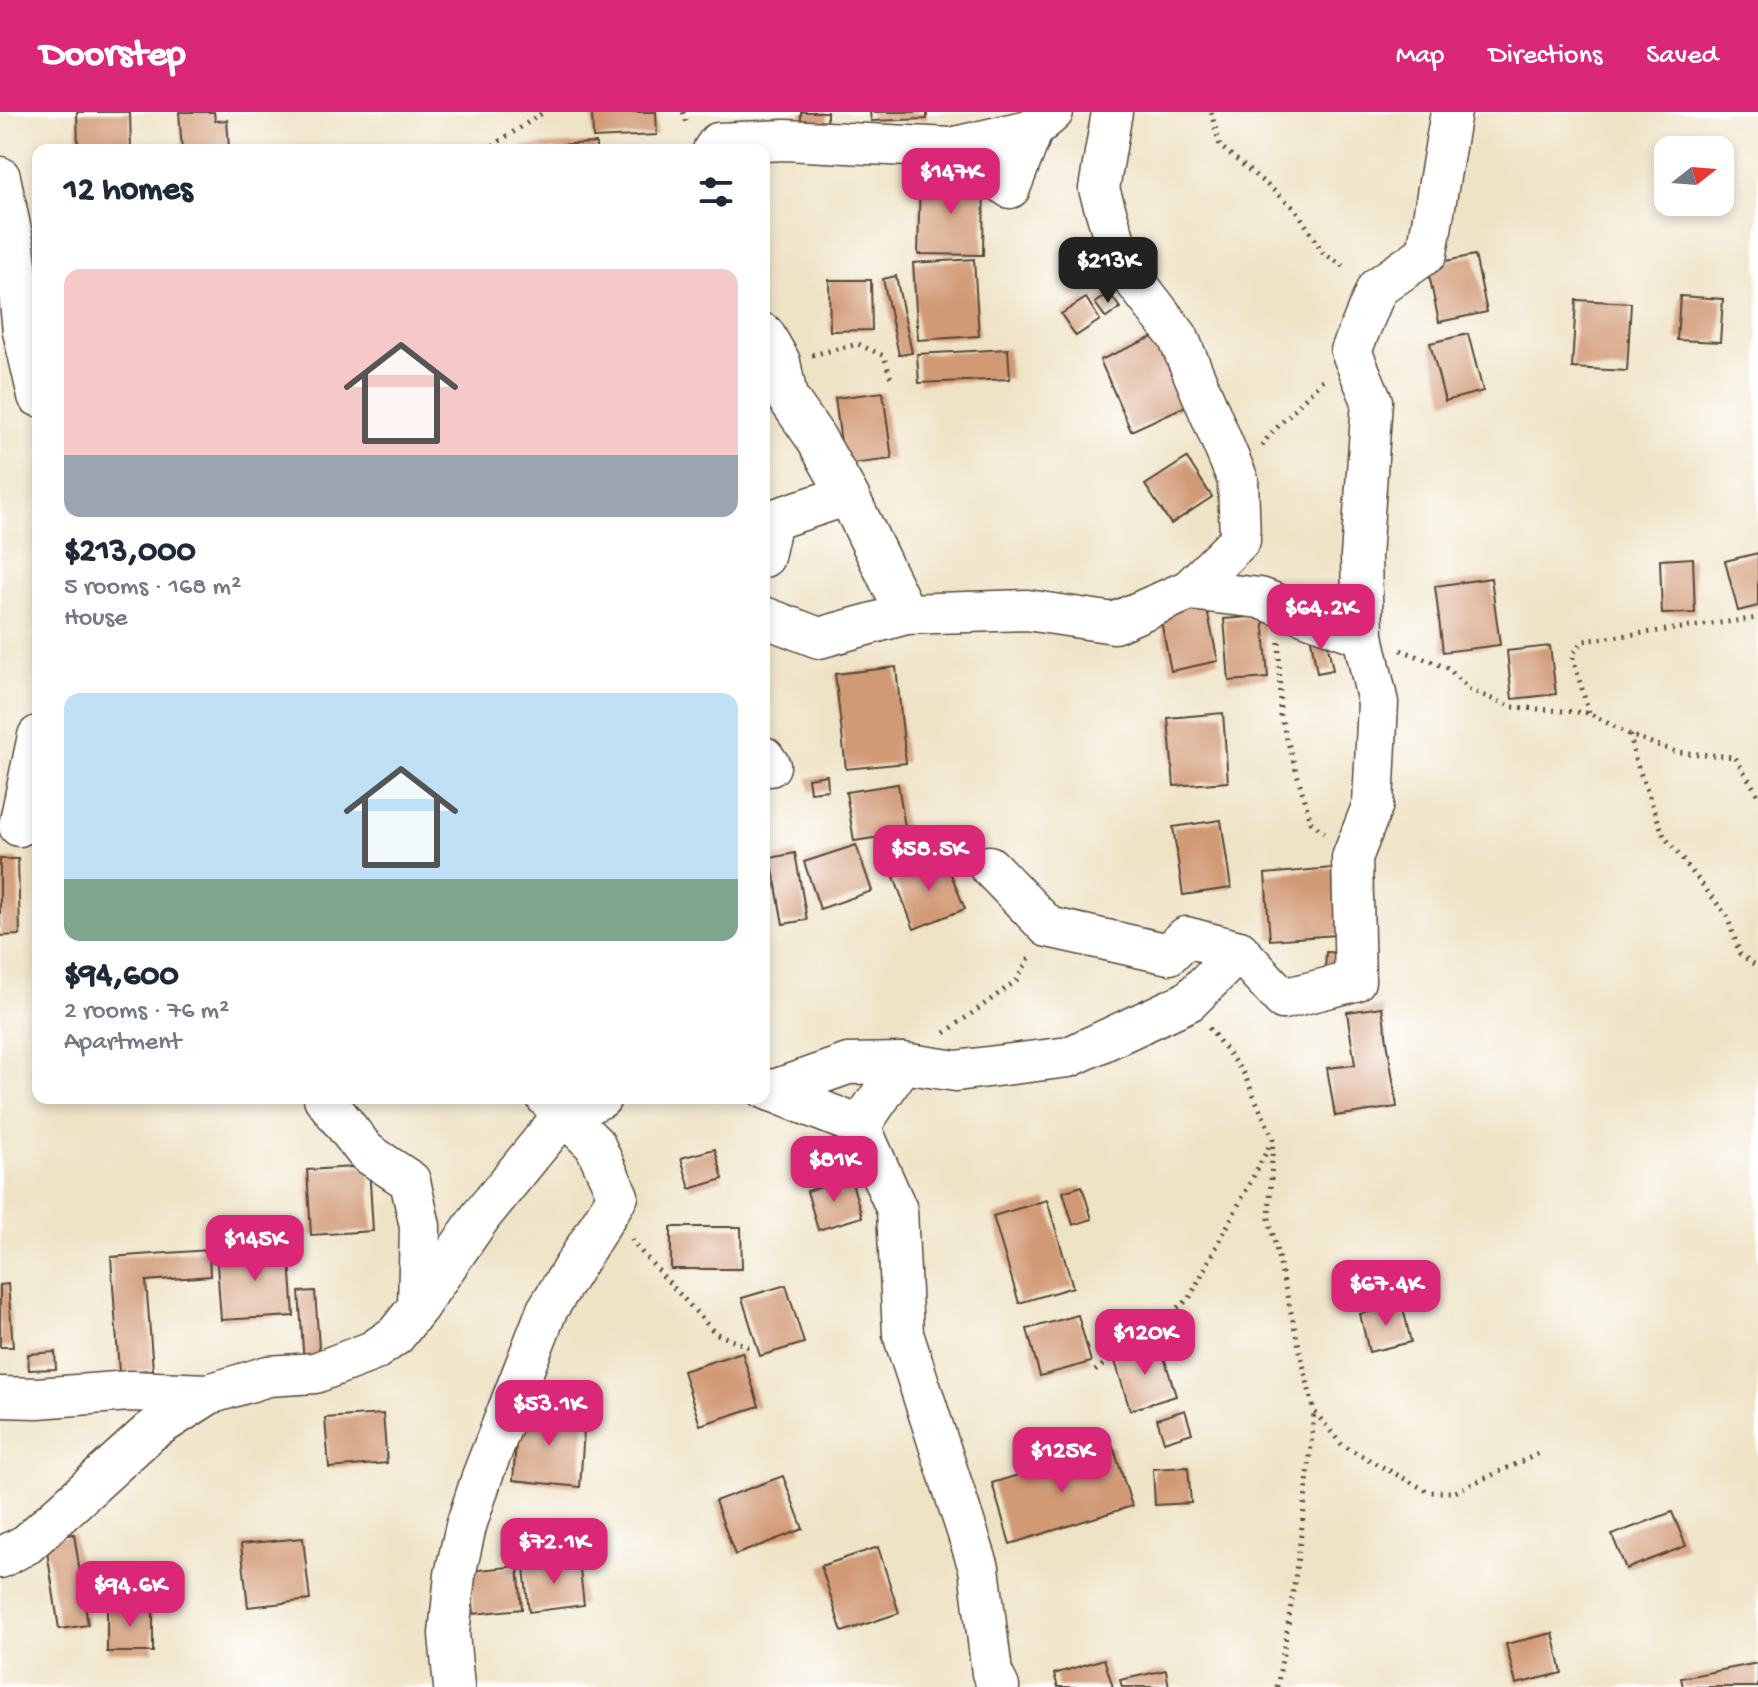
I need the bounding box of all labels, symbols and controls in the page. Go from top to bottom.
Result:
text: Doorstep [40,34,186,78]
text: Map [1396,40,1444,73]
text: Directions [1488,40,1602,73]
text: Saved [1646,40,1718,73]
north arrow [1654,136,1734,216]
map controls [1654,136,1734,216]
pin: $147K [895,148,1007,216]
text: $147K [920,158,982,189]
icon: filters [694,170,738,214]
text: 12 homes [64,172,193,212]
pin: $213K [1052,237,1164,305]
text: $213K [1077,247,1139,278]
icon: home [329,321,473,465]
text: $213,000 [64,533,196,573]
text: 5 rooms · 168 m² [64,573,241,604]
pin: $64.2K [1256,584,1386,652]
text: $64.2K [1285,594,1357,625]
text: House [64,604,128,635]
icon: home [329,745,473,889]
pin: $58.5K [864,825,994,893]
text: $58.5K [891,835,967,866]
text: $94,600 [64,957,179,997]
text: 2 rooms · 76 m² [64,997,229,1028]
text: Apartment [64,1028,181,1059]
pin: $81K [787,1136,881,1204]
text: $81K [809,1146,859,1177]
pin: $145K [199,1215,311,1283]
text: $145K [224,1225,286,1256]
pin: $67.4K [1321,1260,1451,1328]
text: $67.4K [1349,1270,1423,1301]
pin: $120K [1089,1309,1201,1377]
text: $120K [1113,1319,1177,1350]
pin: $53.1K [484,1380,614,1448]
text: $53.1K [513,1390,585,1421]
pin: $125K [1006,1427,1118,1495]
text: $125K [1031,1437,1093,1468]
pin: $72.1K [489,1518,619,1586]
text: $72.1K [519,1528,589,1559]
pin: $94.6K [65,1561,195,1629]
text: $94.6K [94,1571,166,1602]

